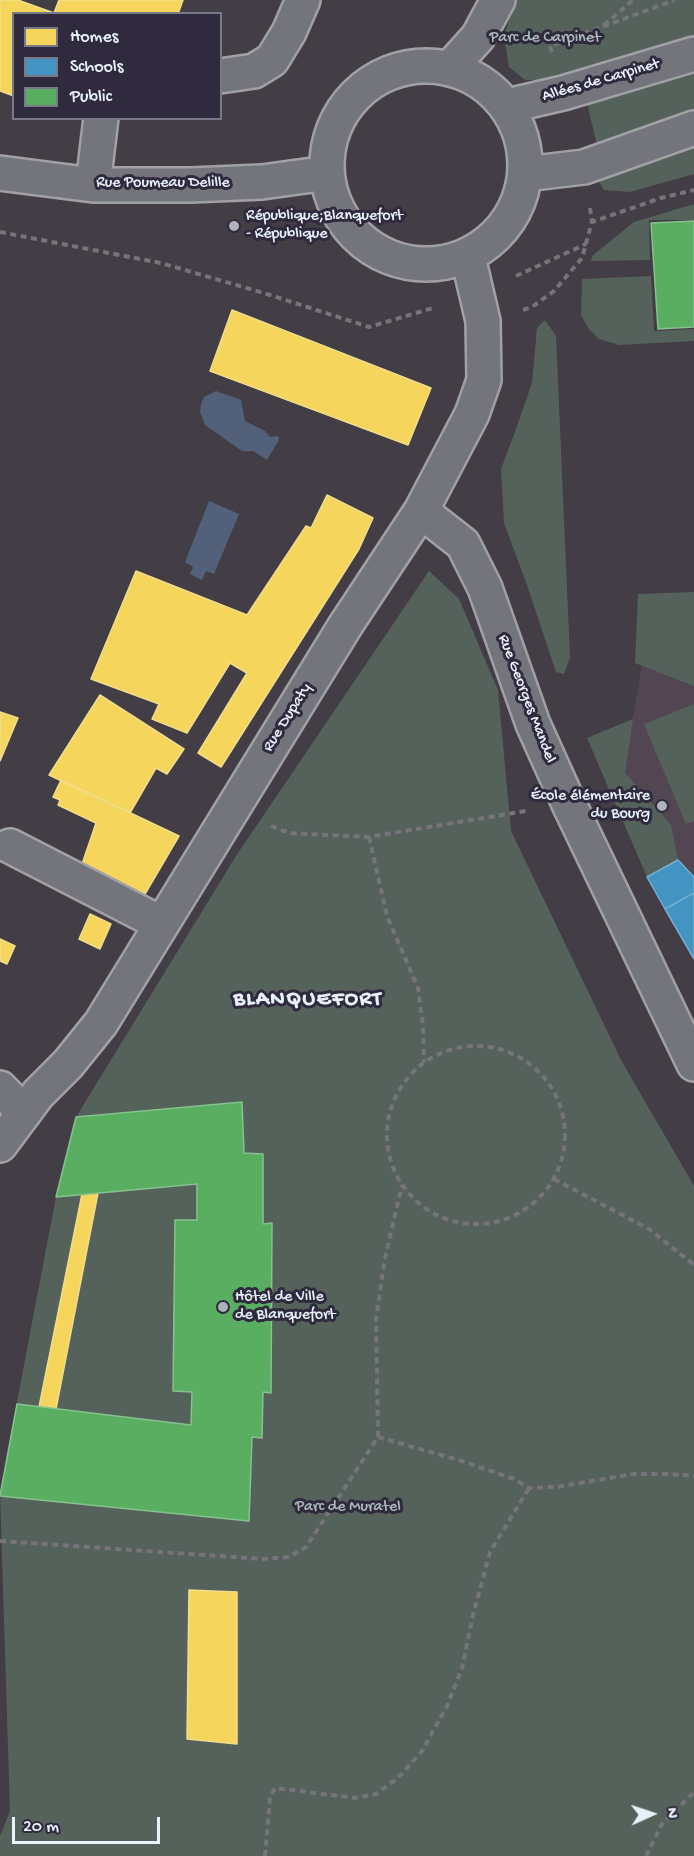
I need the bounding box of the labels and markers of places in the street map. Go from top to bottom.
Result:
place label: République;Blanquefort - République [246,207,403,245]
marker: République;Blanquefort - République [227,219,241,233]
place label: École élémentaire du Bourg [531,787,650,825]
marker: École élémentaire du Bourg [655,799,669,813]
place label: Hôtel de Ville de Blanquefort [235,1288,335,1326]
marker: Hôtel de Ville de Blanquefort [216,1300,230,1314]

